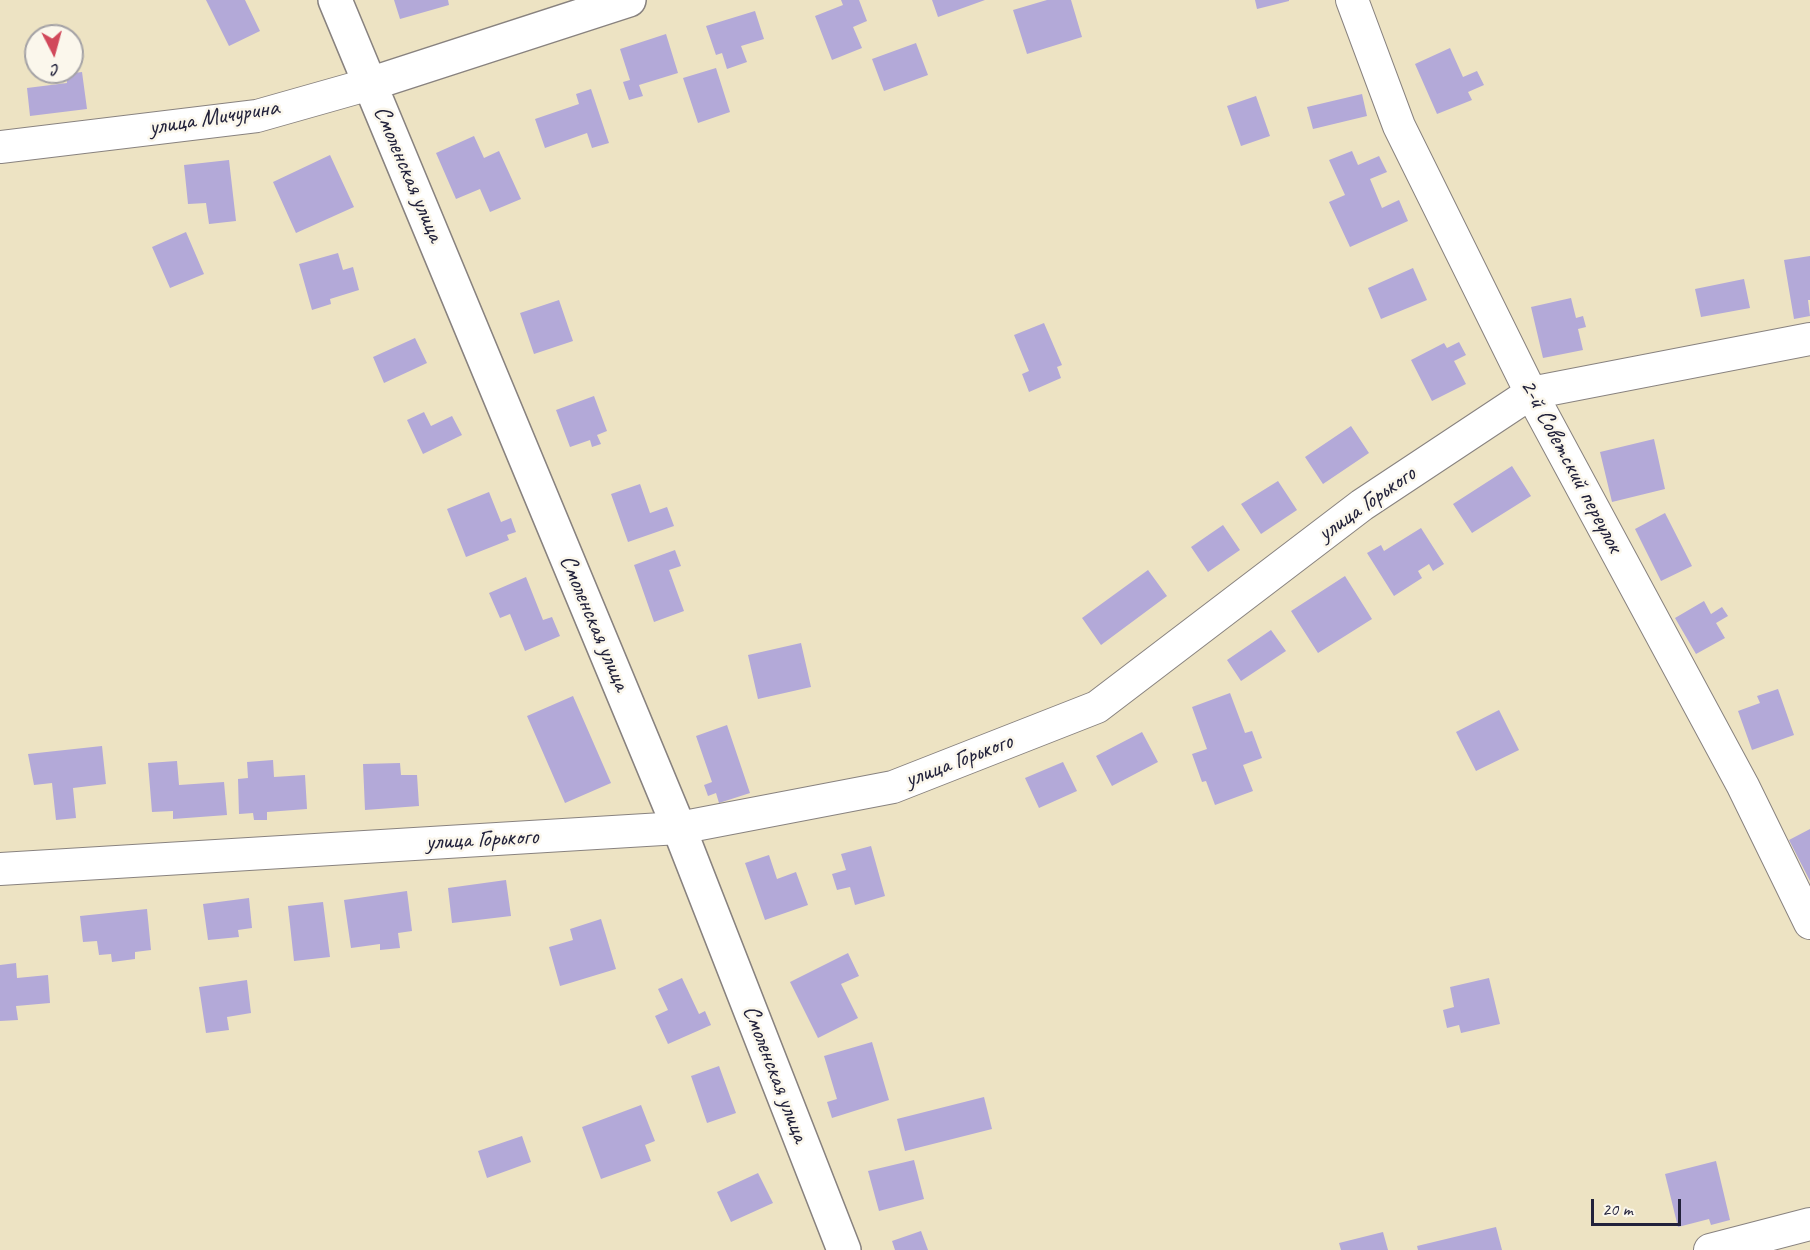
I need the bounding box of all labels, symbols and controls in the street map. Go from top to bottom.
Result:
north arrow [24,24,84,84]
text: С [51,60,61,80]
street label: улица Мичурина [147,94,281,142]
street label: Смоленская улица [366,102,450,246]
street label: 2-й Советский переулок [1513,374,1629,558]
street label: улица Горького [1313,460,1421,548]
street label: Смоленская улица [552,551,636,695]
street label: улица Горького [901,727,1017,795]
street label: улица Горького [425,823,539,857]
street label: Смоленская улица [736,1001,814,1147]
scale bar [1594,1187,1684,1225]
text: 20 m [1602,1198,1633,1220]

